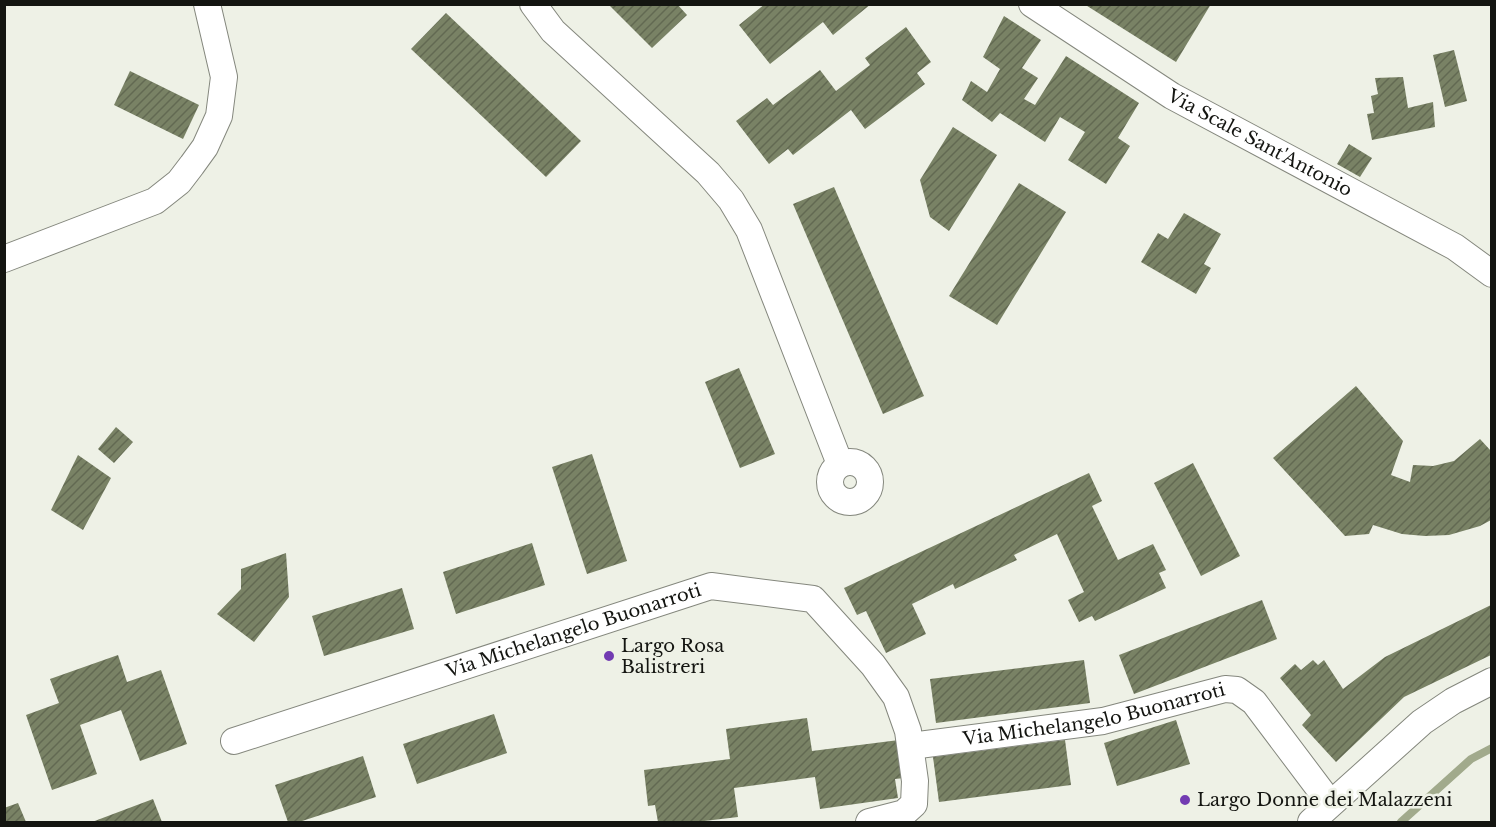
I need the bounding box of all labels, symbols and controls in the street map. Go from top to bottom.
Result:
street label: Via Scale Sant'Antonio [1163,84,1356,201]
street label: Via Michelangelo Buonarroti [442,579,704,683]
place label: Largo Rosa Balistreri [621,635,724,678]
marker: Largo Rosa Balistreri [602,649,616,663]
street label: Via Michelangelo Buonarroti [961,678,1228,750]
place label: Largo Donne dei Malazzeni [1197,789,1452,811]
marker: Largo Donne dei Malazzeni [1178,793,1192,807]

